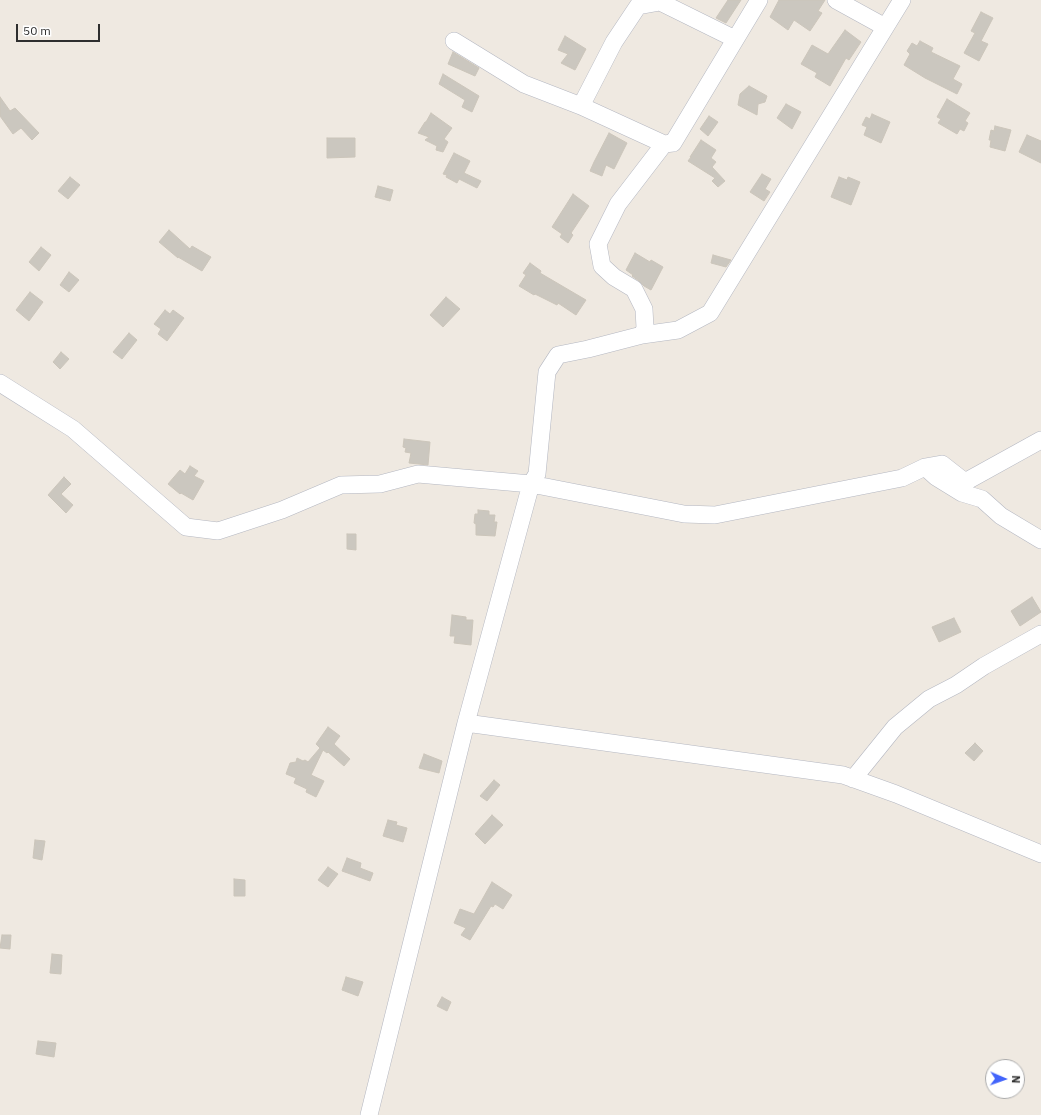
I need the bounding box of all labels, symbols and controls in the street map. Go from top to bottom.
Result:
scale bar [18,16,102,42]
text: 50 m [23,23,51,38]
north arrow [985,1059,1025,1099]
text: N [1009,1075,1023,1084]

